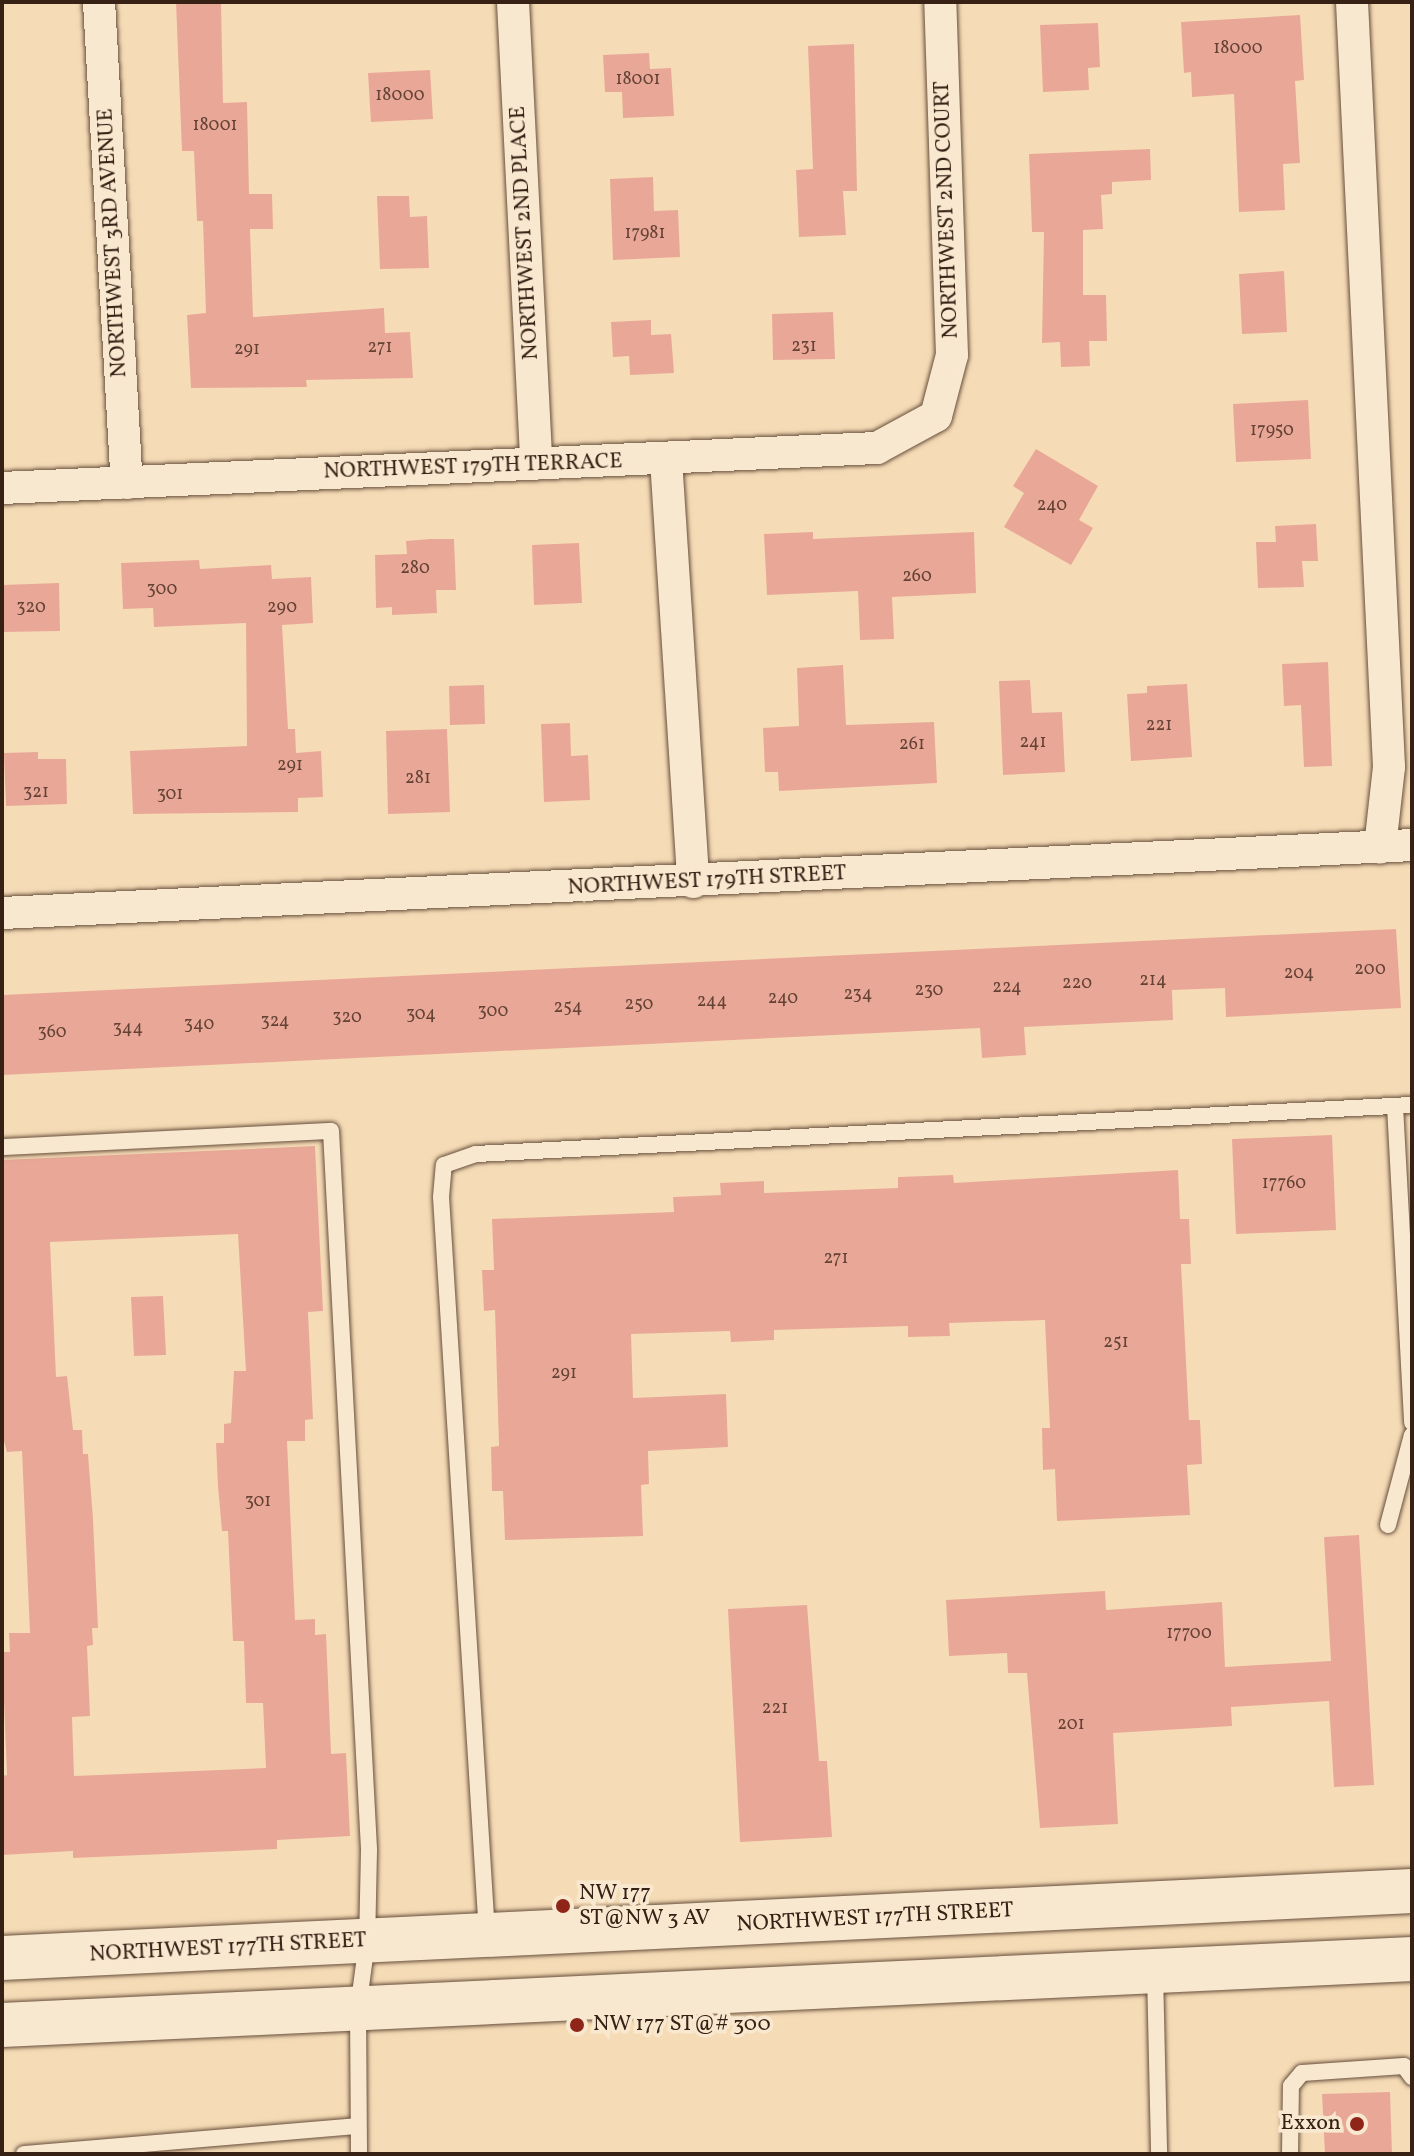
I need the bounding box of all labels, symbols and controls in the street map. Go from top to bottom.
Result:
house number: 18000 [1213,38,1263,60]
house number: 18001 [615,69,661,91]
street label: NORTHWEST 2ND COURT [929,80,965,340]
house number: 18000 [375,85,425,107]
street label: NORTHWEST 2ND PLACE [505,105,545,361]
street label: NORTHWEST 3RD AVENUE [93,107,133,379]
house number: 18001 [192,115,238,137]
house number: 17981 [624,223,666,245]
house number: 231 [791,336,817,358]
house number: 271 [368,337,392,359]
house number: 291 [234,339,260,361]
house number: 17950 [1250,420,1294,442]
street label: NORTHWEST 179TH TERRACE [322,449,624,485]
house number: 240 [1037,495,1067,517]
house number: 280 [400,558,430,580]
house number: 260 [902,566,932,588]
house number: 300 [147,579,177,601]
house number: 320 [16,597,46,619]
house number: 290 [267,597,297,619]
house number: 221 [1146,715,1172,737]
house number: 241 [1020,732,1046,754]
house number: 261 [899,734,925,756]
house number: 291 [277,755,303,777]
house number: 281 [405,768,431,790]
house number: 321 [23,782,49,804]
house number: 301 [157,784,183,806]
street label: NORTHWEST 179TH STREET [567,860,847,902]
house number: 200 [1354,959,1386,981]
house number: 204 [1284,963,1314,985]
house number: 214 [1139,970,1167,992]
house number: 220 [1062,973,1092,995]
house number: 224 [992,977,1022,999]
house number: 230 [915,980,943,1002]
house number: 234 [843,984,873,1006]
house number: 240 [768,988,798,1010]
house number: 244 [697,991,727,1013]
house number: 250 [625,994,653,1016]
house number: 254 [553,997,583,1019]
house number: 300 [478,1001,508,1023]
house number: 304 [406,1004,436,1026]
house number: 320 [332,1007,362,1029]
house number: 324 [260,1011,290,1033]
house number: 340 [184,1014,214,1036]
house number: 344 [113,1018,143,1040]
house number: 360 [37,1022,67,1044]
house number: 17760 [1262,1173,1306,1195]
house number: 271 [824,1248,848,1270]
house number: 251 [1103,1332,1129,1354]
house number: 291 [551,1363,577,1385]
house number: 301 [245,1491,271,1513]
house number: 17700 [1166,1623,1212,1645]
house number: 221 [762,1698,788,1720]
house number: 201 [1057,1714,1085,1736]
place label: NW 177 ST@NW 3 AV [579,1880,711,1932]
marker: NW 177 ST@NW 3 AV [554,1897,572,1915]
street label: NORTHWEST 177TH STREET [735,1898,1015,1938]
street label: NORTHWEST 177TH STREET [88,1928,368,1968]
place label: NW 177 ST@# 300 [593,2012,771,2038]
marker: NW 177 ST@# 300 [568,2016,586,2034]
place label: Exxon [1280,2111,1341,2137]
marker: Exxon [1348,2115,1366,2133]

